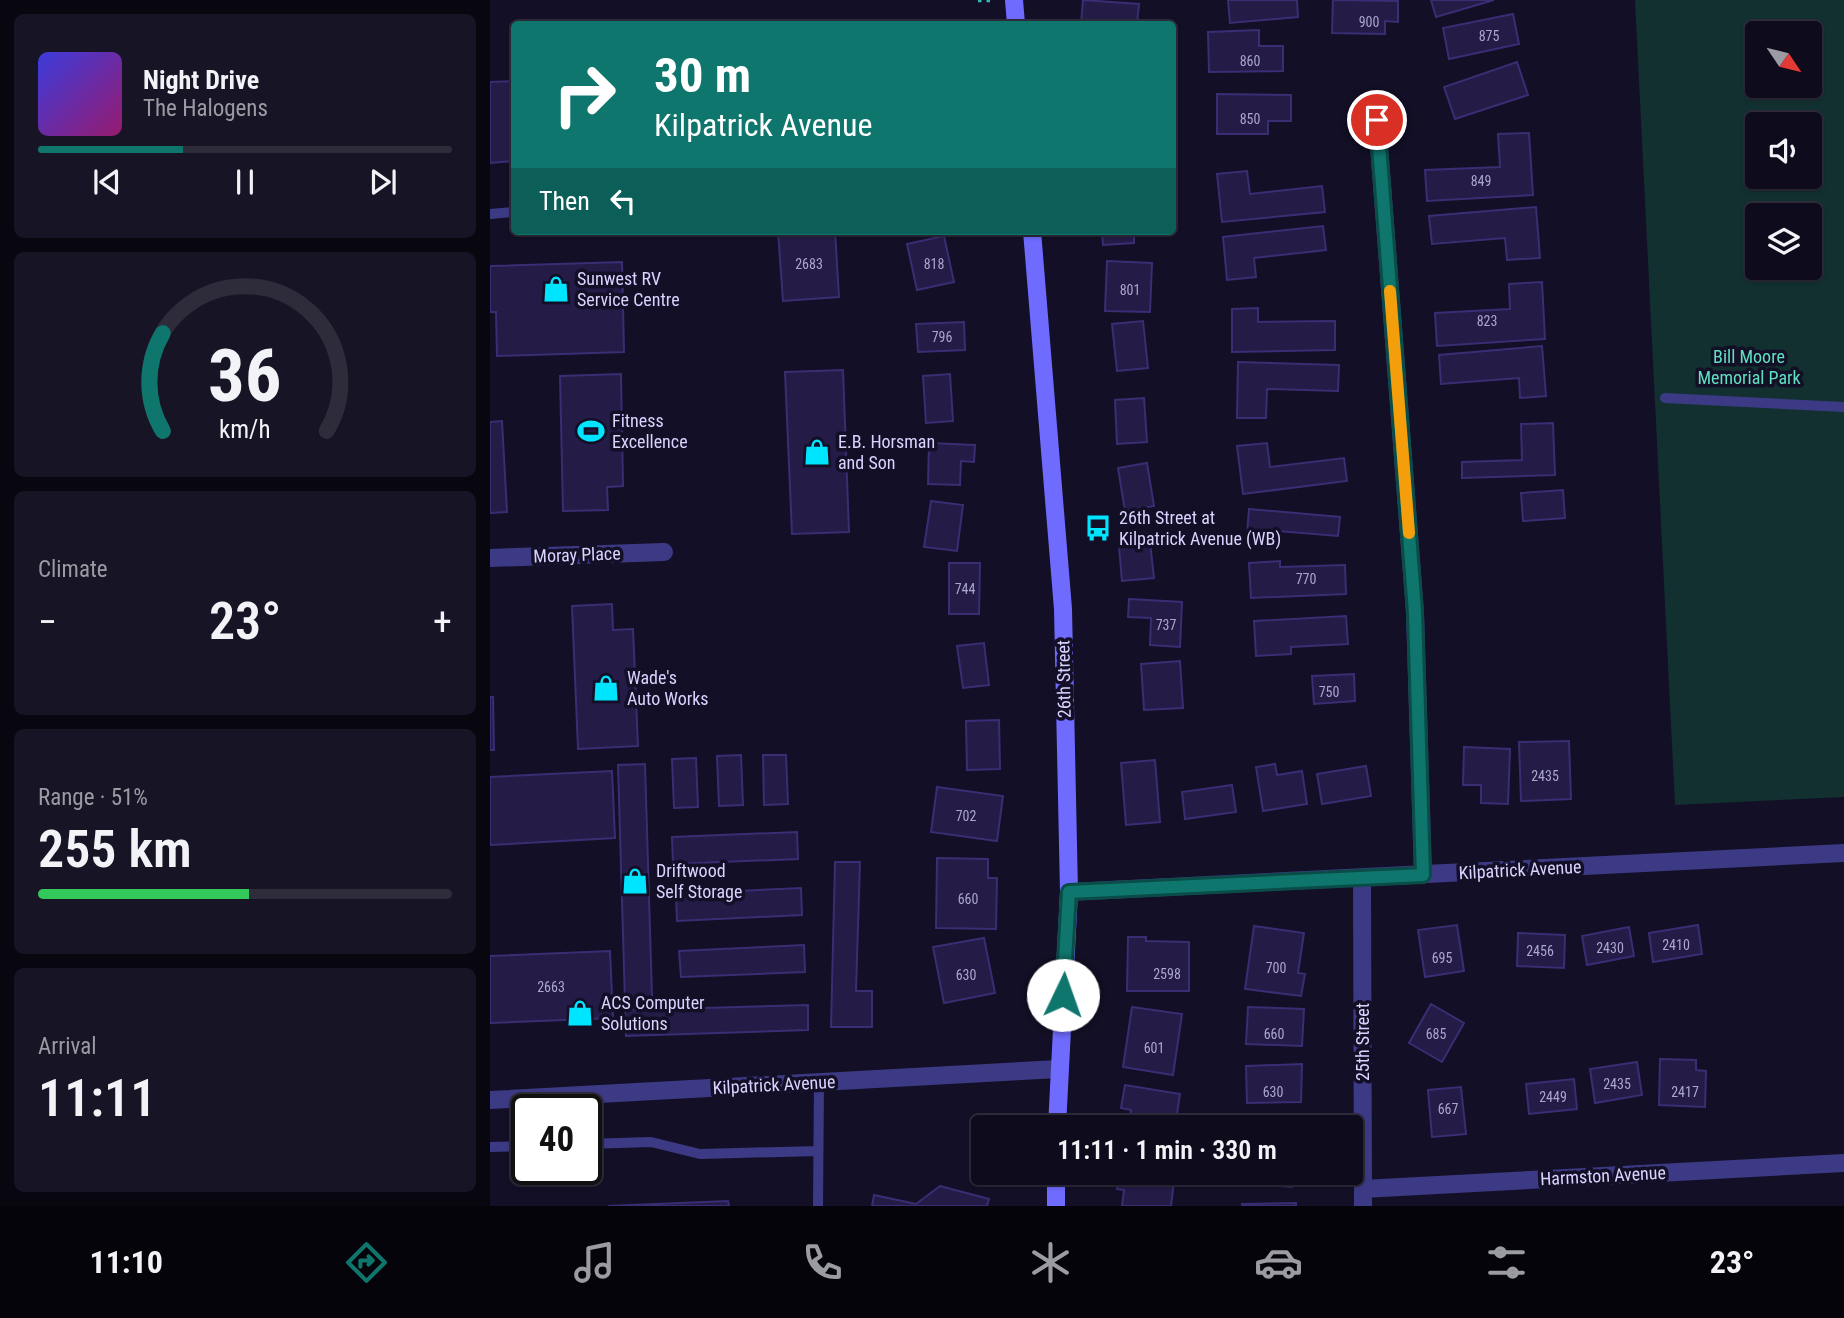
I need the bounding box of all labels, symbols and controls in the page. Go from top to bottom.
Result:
house number: 900 [1359,14,1379,30]
north arrow [1745,21,1822,98]
map controls [1745,21,1822,280]
house number: 875 [1479,28,1499,44]
text: 30 m [654,47,751,104]
icon: right [539,49,630,140]
house number: 860 [1240,53,1260,69]
text: Night Drive [143,65,259,95]
pin [1347,90,1407,150]
text: The Halogens [143,95,268,122]
icon: arrive [1358,101,1396,139]
text: Kilpatrick Avenue [654,106,872,144]
house number: 850 [1240,111,1260,127]
button: sound [1745,112,1822,189]
icon: previous [88,163,126,201]
icon: pause [226,163,264,201]
icon: next [364,163,402,201]
house number: 849 [1471,173,1491,189]
icon: left [604,182,642,220]
text: Then [539,186,590,216]
button: layers [1745,203,1822,280]
house number: 2683 [795,256,823,272]
house number: 818 [924,256,944,272]
place label: Sunwest RV Service Centre [577,268,680,310]
shop icon: Sunwest RV Service Centre [541,274,571,304]
house number: 801 [1120,282,1140,298]
house number: 823 [1477,313,1497,329]
house number: 796 [932,329,952,345]
text: 36 [208,333,282,419]
park label: Bill Moore Memorial Park [1697,346,1801,388]
place label: Fitness Excellence [612,410,688,452]
text: km/h [219,414,271,443]
sports icon: Fitness Excellence [576,416,606,446]
place label: E.B. Horsman and Son [838,431,935,473]
shop icon: E.B. Horsman and Son [802,437,832,467]
place label: 26th Street at Kilpatrick Avenue (WB) [1119,507,1281,550]
bus stop icon: 26th Street at Kilpatrick Avenue (WB) [1083,513,1113,543]
street label: Moray Place [533,542,621,567]
text: Climate [38,556,108,583]
house number: 770 [1296,571,1316,587]
house number: 744 [955,581,975,597]
text: 23° [209,591,281,652]
text: − [38,600,57,644]
text: + [433,600,452,644]
house number: 737 [1156,617,1176,633]
street label: 26th Street [1052,640,1075,718]
place label: Wade's Auto Works [627,667,709,709]
shop icon: Wade's Auto Works [591,673,621,703]
house number: 750 [1319,684,1339,700]
house number: 2435 [1531,768,1559,784]
text: Range · 51% [38,784,148,811]
house number: 702 [956,808,976,824]
text: 255 km [38,819,192,880]
street label: Kilpatrick Avenue [1458,856,1582,883]
place label: Driftwood Self Storage [656,860,742,902]
shop icon: Driftwood Self Storage [620,866,650,896]
house number: 660 [958,891,978,907]
house number: 2410 [1662,937,1690,953]
house number: 2430 [1596,940,1624,956]
house number: 2456 [1526,943,1554,959]
house number: 695 [1432,950,1452,966]
position arrow [1026,958,1100,1032]
house number: 700 [1266,960,1286,976]
house number: 2598 [1153,966,1181,982]
house number: 630 [956,967,976,983]
house number: 2663 [537,979,565,995]
place label: ACS Computer Solutions [601,992,705,1034]
shop icon: ACS Computer Solutions [565,998,595,1028]
street label: 25th Street [1352,1003,1373,1081]
house number: 660 [1264,1026,1284,1042]
house number: 685 [1426,1026,1446,1042]
text: Arrival [38,1033,97,1060]
house number: 601 [1144,1040,1164,1056]
text: 11:11 [38,1068,156,1129]
street label: Kilpatrick Avenue [712,1071,836,1098]
house number: 2435 [1603,1076,1631,1092]
house number: 630 [1263,1084,1283,1100]
house number: 2417 [1671,1084,1699,1100]
house number: 2449 [1539,1089,1567,1105]
speed limit sign: 40 [511,1094,602,1185]
house number: 667 [1438,1101,1458,1117]
text: 11:11 · 1 min · 330 m [1057,1135,1277,1165]
street label: Harmston Avenue [1540,1162,1666,1189]
icon: directions [342,1238,391,1287]
icon: music [570,1238,619,1287]
icon: phone [798,1238,847,1287]
icon: climate [1026,1238,1075,1287]
icon: car [1254,1238,1303,1287]
icon: filters [1482,1238,1531,1287]
text: 11:10 [89,1243,163,1281]
text: 23° [1710,1243,1754,1281]

